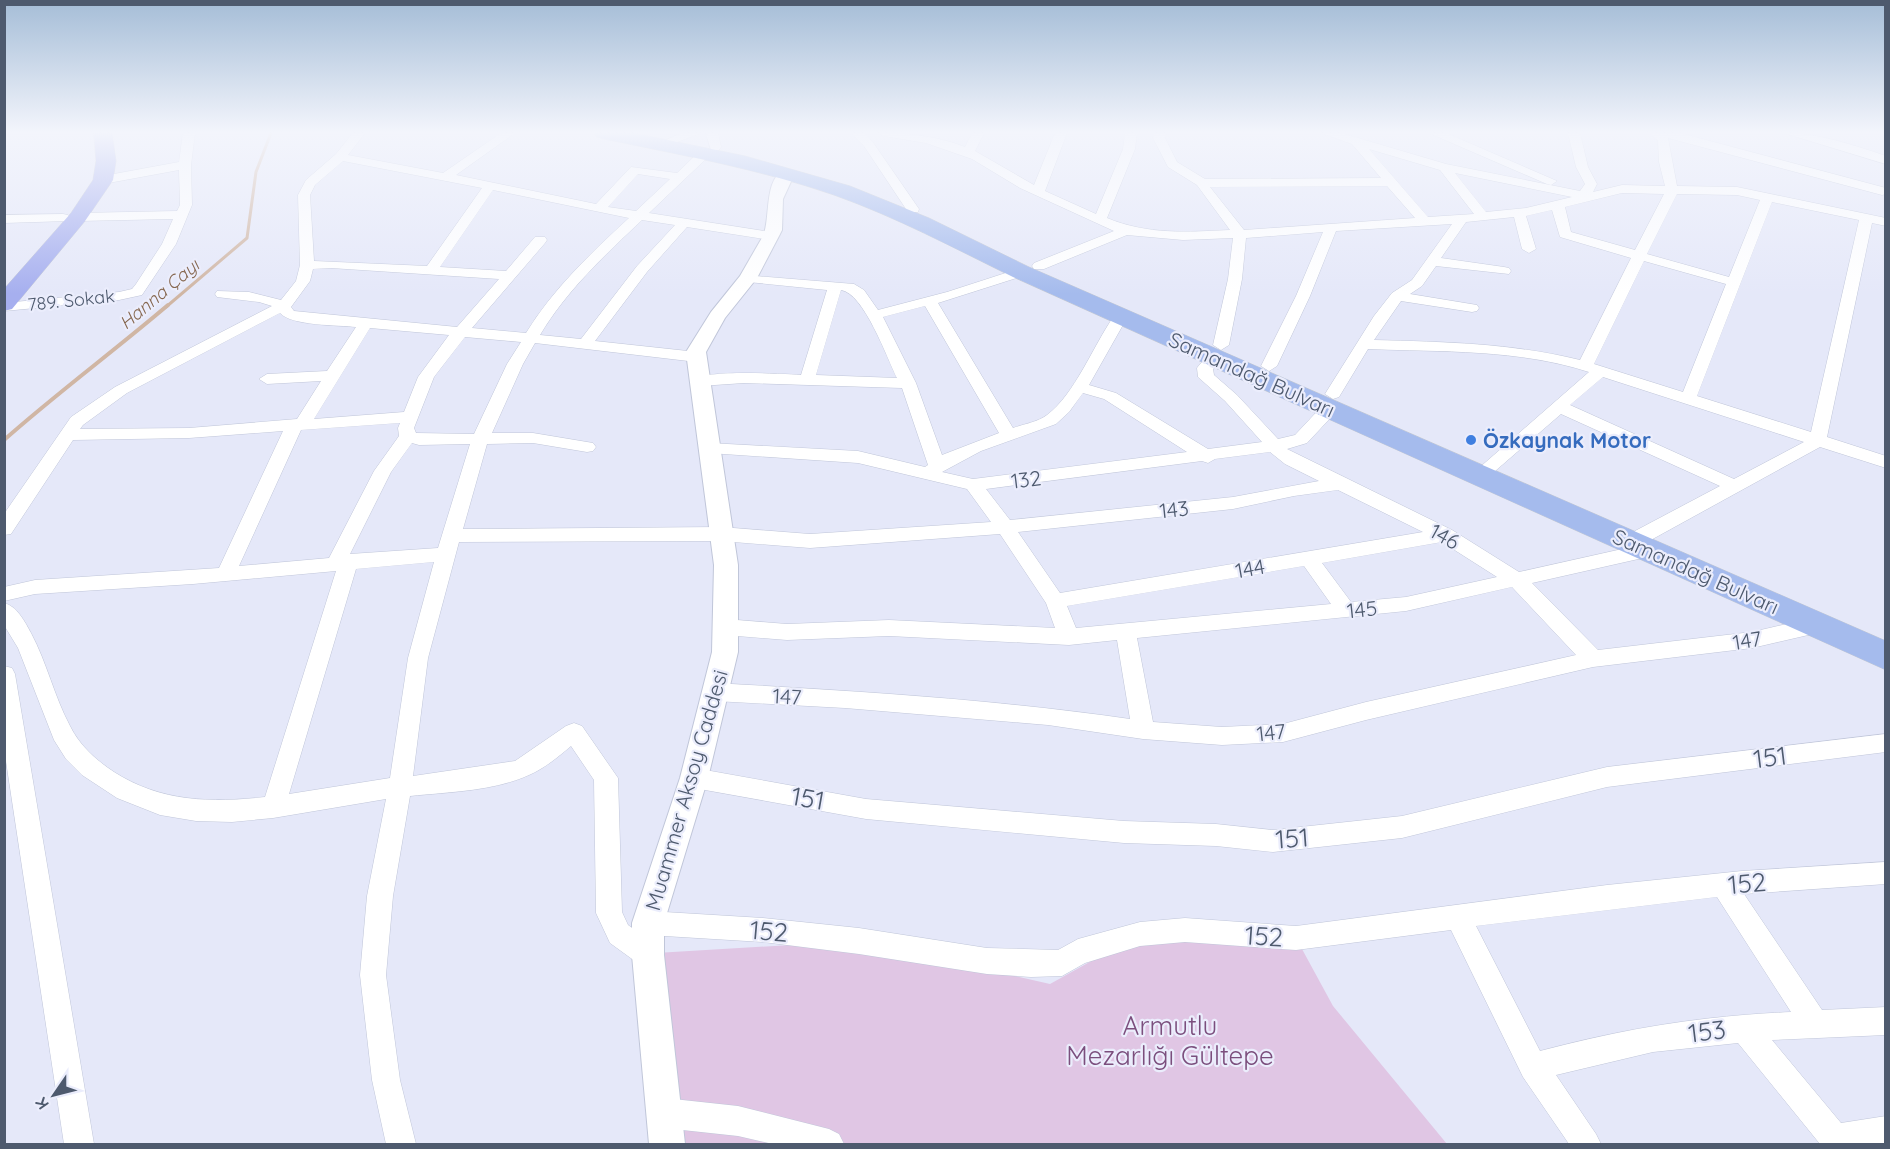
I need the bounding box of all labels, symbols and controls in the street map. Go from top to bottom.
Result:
water label: Hanna Çayı [114,253,205,334]
street label: 789. Sokak [26,284,116,316]
street label: Samandağ Bulvarı [1165,326,1339,422]
place label: Özkaynak Motor [1483,427,1651,453]
marker: Özkaynak Motor [1464,433,1478,447]
street label: 132 [1009,464,1043,494]
street label: 143 [1158,495,1190,523]
street label: 146 [1426,517,1464,555]
street label: Samandağ Bulvarı [1609,523,1783,619]
street label: 144 [1233,553,1267,583]
street label: 145 [1346,594,1378,624]
street label: 147 [1731,625,1763,655]
street label: Muammer Aksoy Caddesi [639,667,733,913]
street label: 147 [772,682,802,710]
street label: 147 [1255,718,1287,746]
street label: 151 [1751,739,1789,775]
street label: 151 [789,779,827,817]
street label: 151 [1274,820,1310,856]
street label: 152 [1727,865,1767,901]
street label: 152 [749,913,789,949]
street label: 152 [1244,918,1284,954]
park label: Armutlu Mezarlığı Gültepe [1066,1009,1274,1072]
street label: 153 [1686,1012,1728,1050]
north arrow [24,1065,84,1125]
text: K [31,1094,53,1114]

